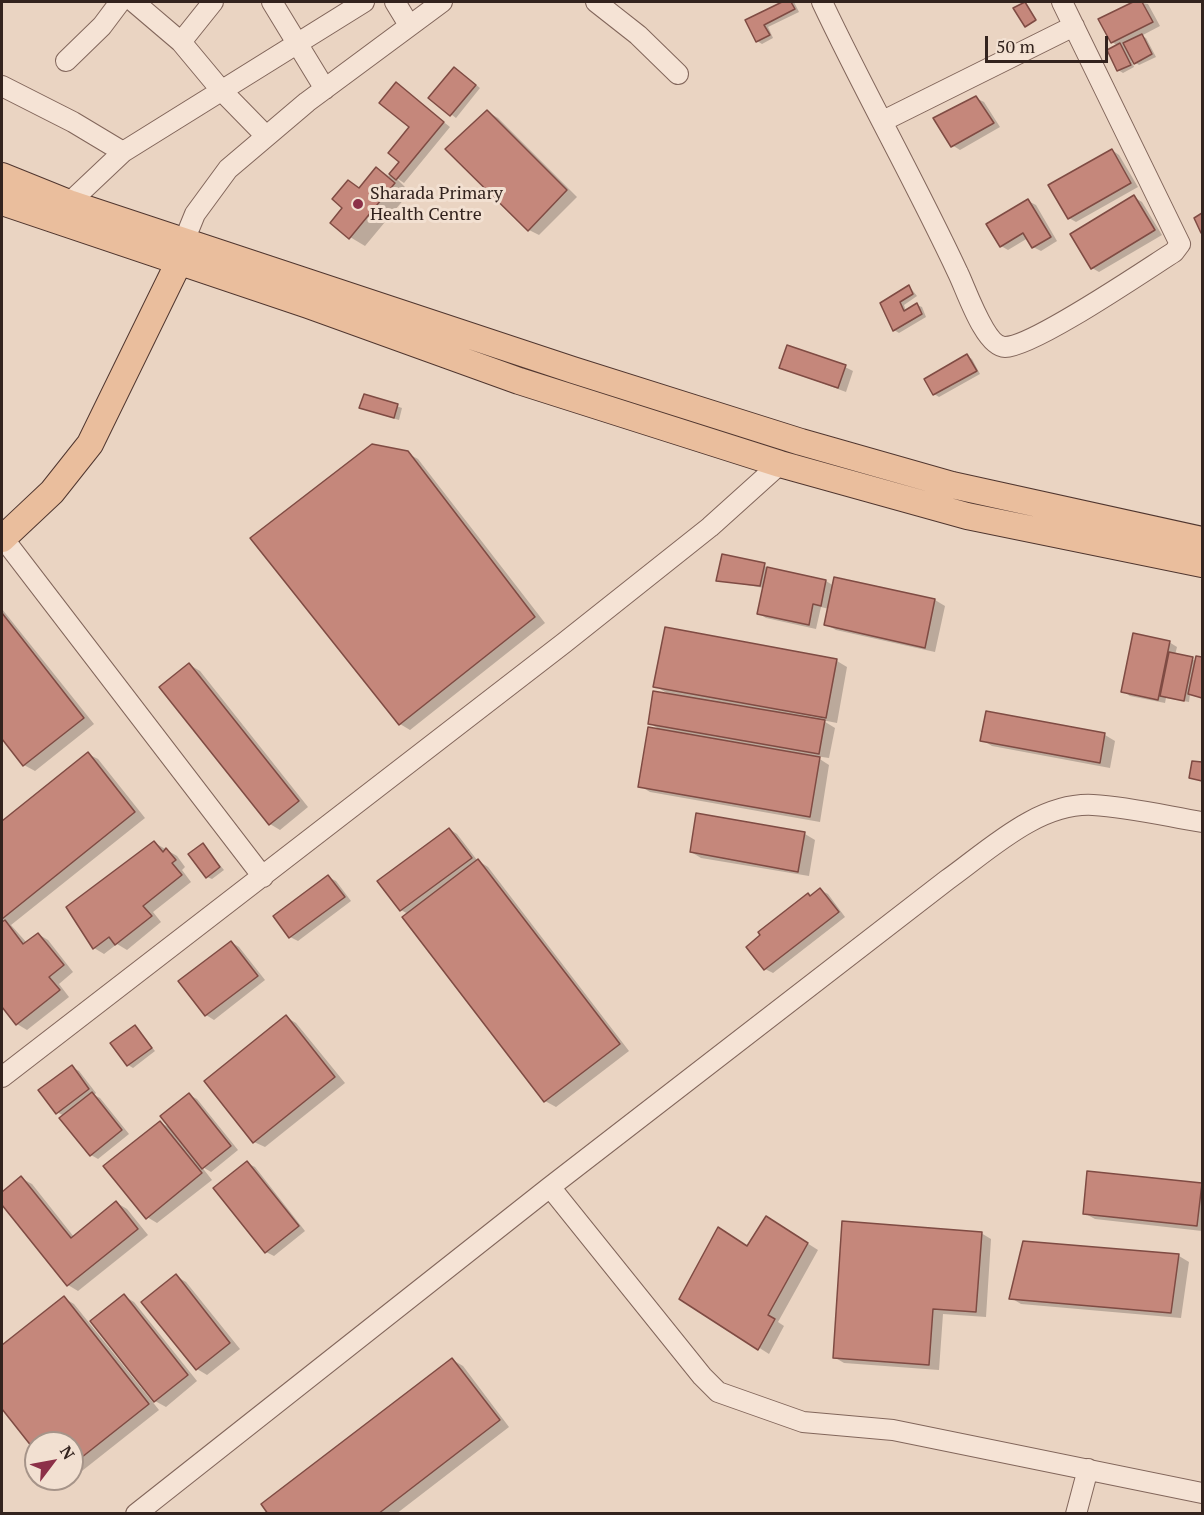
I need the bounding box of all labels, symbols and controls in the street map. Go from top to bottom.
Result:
scale bar [988,24,1111,62]
text: 50 m [996,34,1035,58]
place label: Sharada Primary Health Centre [370,183,503,226]
marker: Sharada Primary Health Centre [351,197,365,211]
north arrow [24,1431,84,1491]
text: N [55,1442,80,1463]

